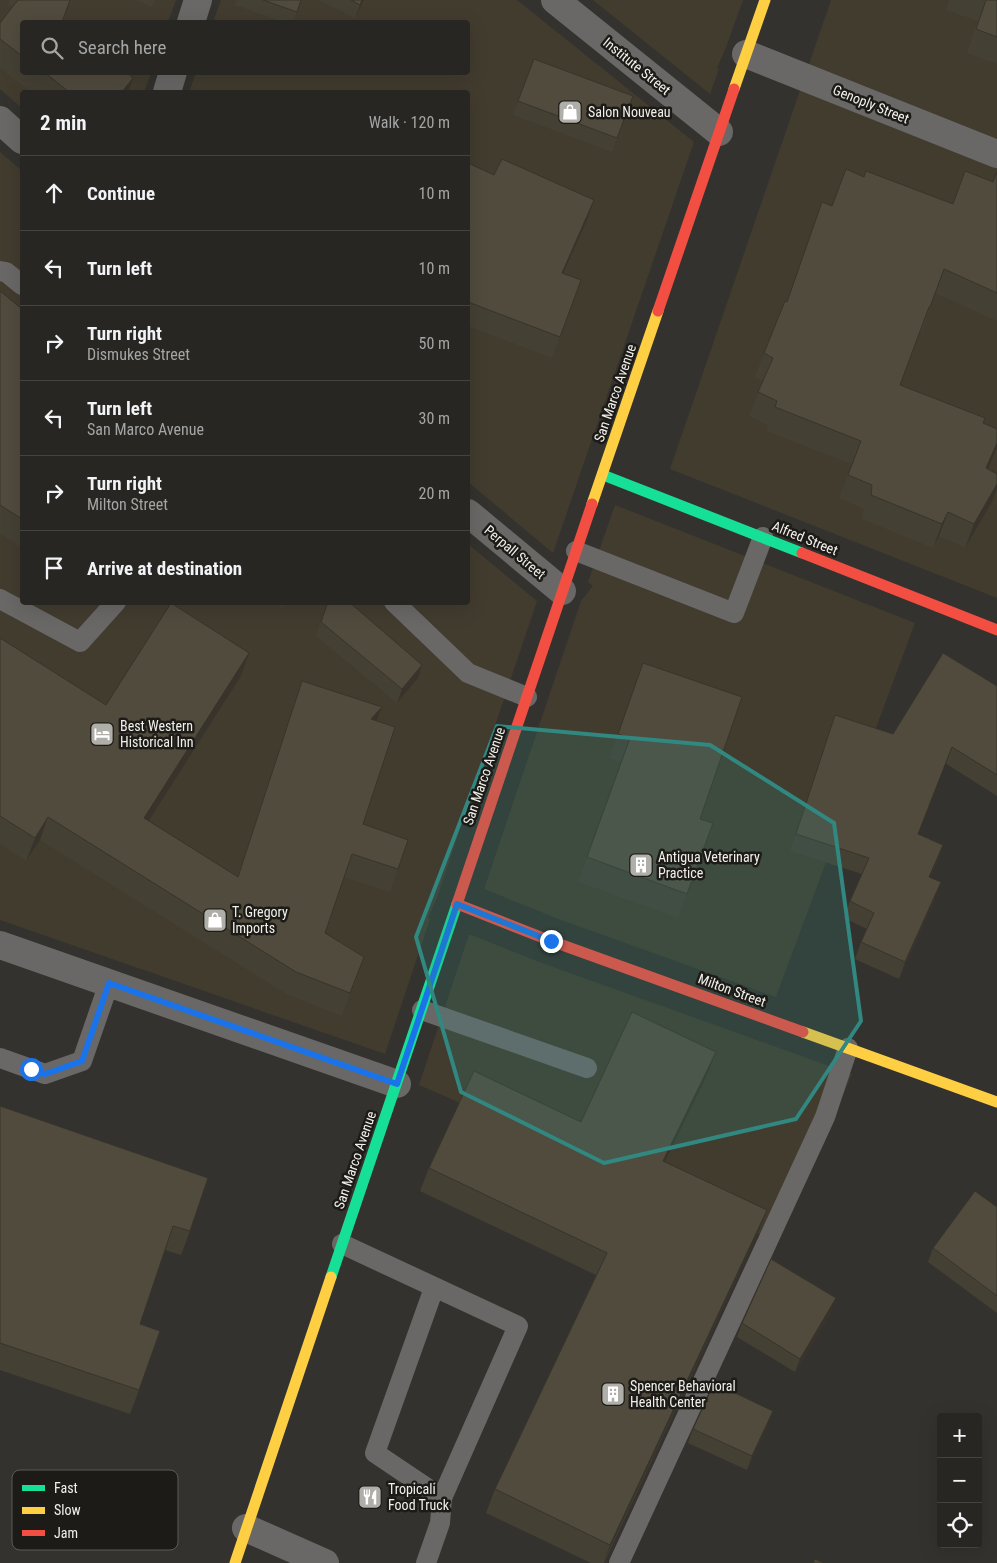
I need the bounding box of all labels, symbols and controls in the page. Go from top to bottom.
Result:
search box [20,20,470,75]
icon: search [38,34,66,62]
street label: Institute Street [600,34,674,98]
text: Search here [78,36,166,59]
street label: Genoply Street [831,81,911,127]
shop icon: Salon Nouveau [557,99,583,125]
place label: Salon Nouveau [588,104,671,120]
text: 2 min [40,111,87,135]
text: Walk · 120 m [369,113,450,132]
icon: ahead [40,179,68,207]
text: Continue [87,182,155,205]
text: 10 m [418,184,450,203]
icon: left [40,254,68,282]
text: Turn left [87,257,152,280]
text: 10 m [418,259,450,278]
text: Turn right [87,322,162,345]
icon: right [40,329,68,357]
text: 50 m [418,334,450,353]
street label: San Marco Avenue [591,342,639,444]
text: Dismukes Street [87,345,190,364]
text: Turn left [87,397,152,420]
icon: left [40,404,68,432]
text: 30 m [418,409,450,428]
text: San Marco Avenue [87,420,204,439]
text: Turn right [87,472,162,495]
icon: right [40,479,68,507]
text: 20 m [418,484,450,503]
text: Milton Street [87,495,168,514]
street label: Alfred Street [770,518,840,558]
street label: Perpall Street [481,522,549,582]
icon: arrive [40,554,68,582]
text: Arrive at destination [87,557,242,580]
place label: Best Western Historical Inn [120,718,193,750]
hotel icon: Best Western Historical Inn [89,721,115,747]
street label: San Marco Avenue [460,725,508,827]
place label: Antigua Veterinary Practice [658,849,760,881]
building icon: Antigua Veterinary Practice [628,852,654,878]
place label: T. Gregory Imports [232,904,288,936]
shop icon: T. Gregory Imports [202,907,228,933]
route end [540,930,563,953]
street label: Milton Street [696,970,768,1010]
route start [20,1058,43,1081]
street label: San Marco Avenue [331,1109,379,1211]
place label: Spencer Behavioral Health Center [630,1378,736,1410]
building icon: Spencer Behavioral Health Center [600,1381,626,1407]
map controls [937,1413,982,1548]
button: + [937,1413,982,1458]
button: − [937,1458,982,1503]
legend [12,1470,178,1550]
text: Fast [54,1480,78,1496]
place label: Tropicali Food Truck [388,1481,450,1513]
restaurant icon: Tropicali Food Truck [357,1484,383,1510]
text: Slow [54,1502,81,1518]
button: locate [937,1503,982,1548]
text: Jam [54,1525,78,1541]

